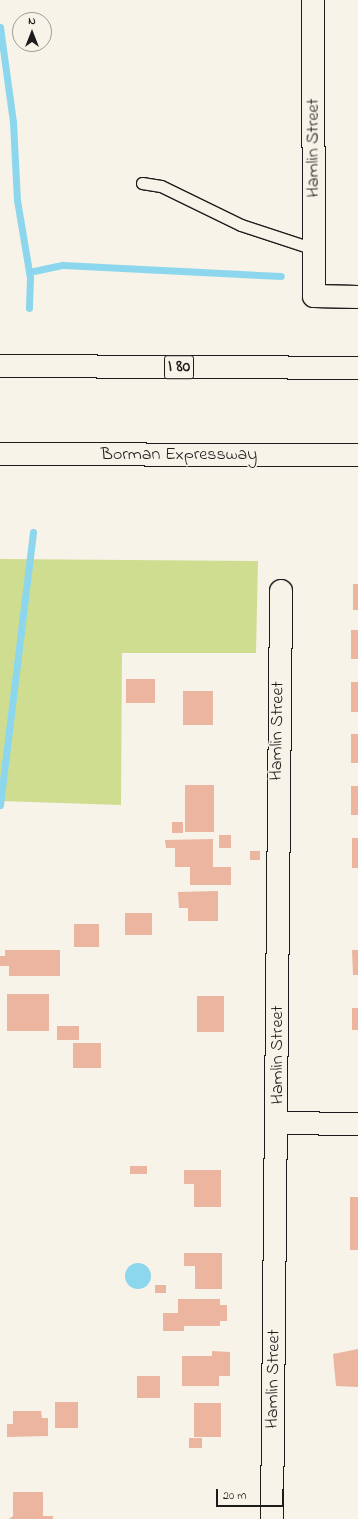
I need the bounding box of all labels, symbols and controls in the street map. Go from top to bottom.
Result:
north arrow [12,12,52,52]
text: N [28,13,36,29]
street label: Hamlin Street [303,98,325,198]
road number: I 80 [164,352,194,382]
street label: Borman Expressway [101,444,257,466]
street label: Hamlin Street [266,681,290,781]
street label: Hamlin Street [267,1005,289,1105]
street label: Hamlin Street [262,1329,286,1429]
scale bar [218,1481,286,1507]
text: 20 m [223,1487,246,1505]

